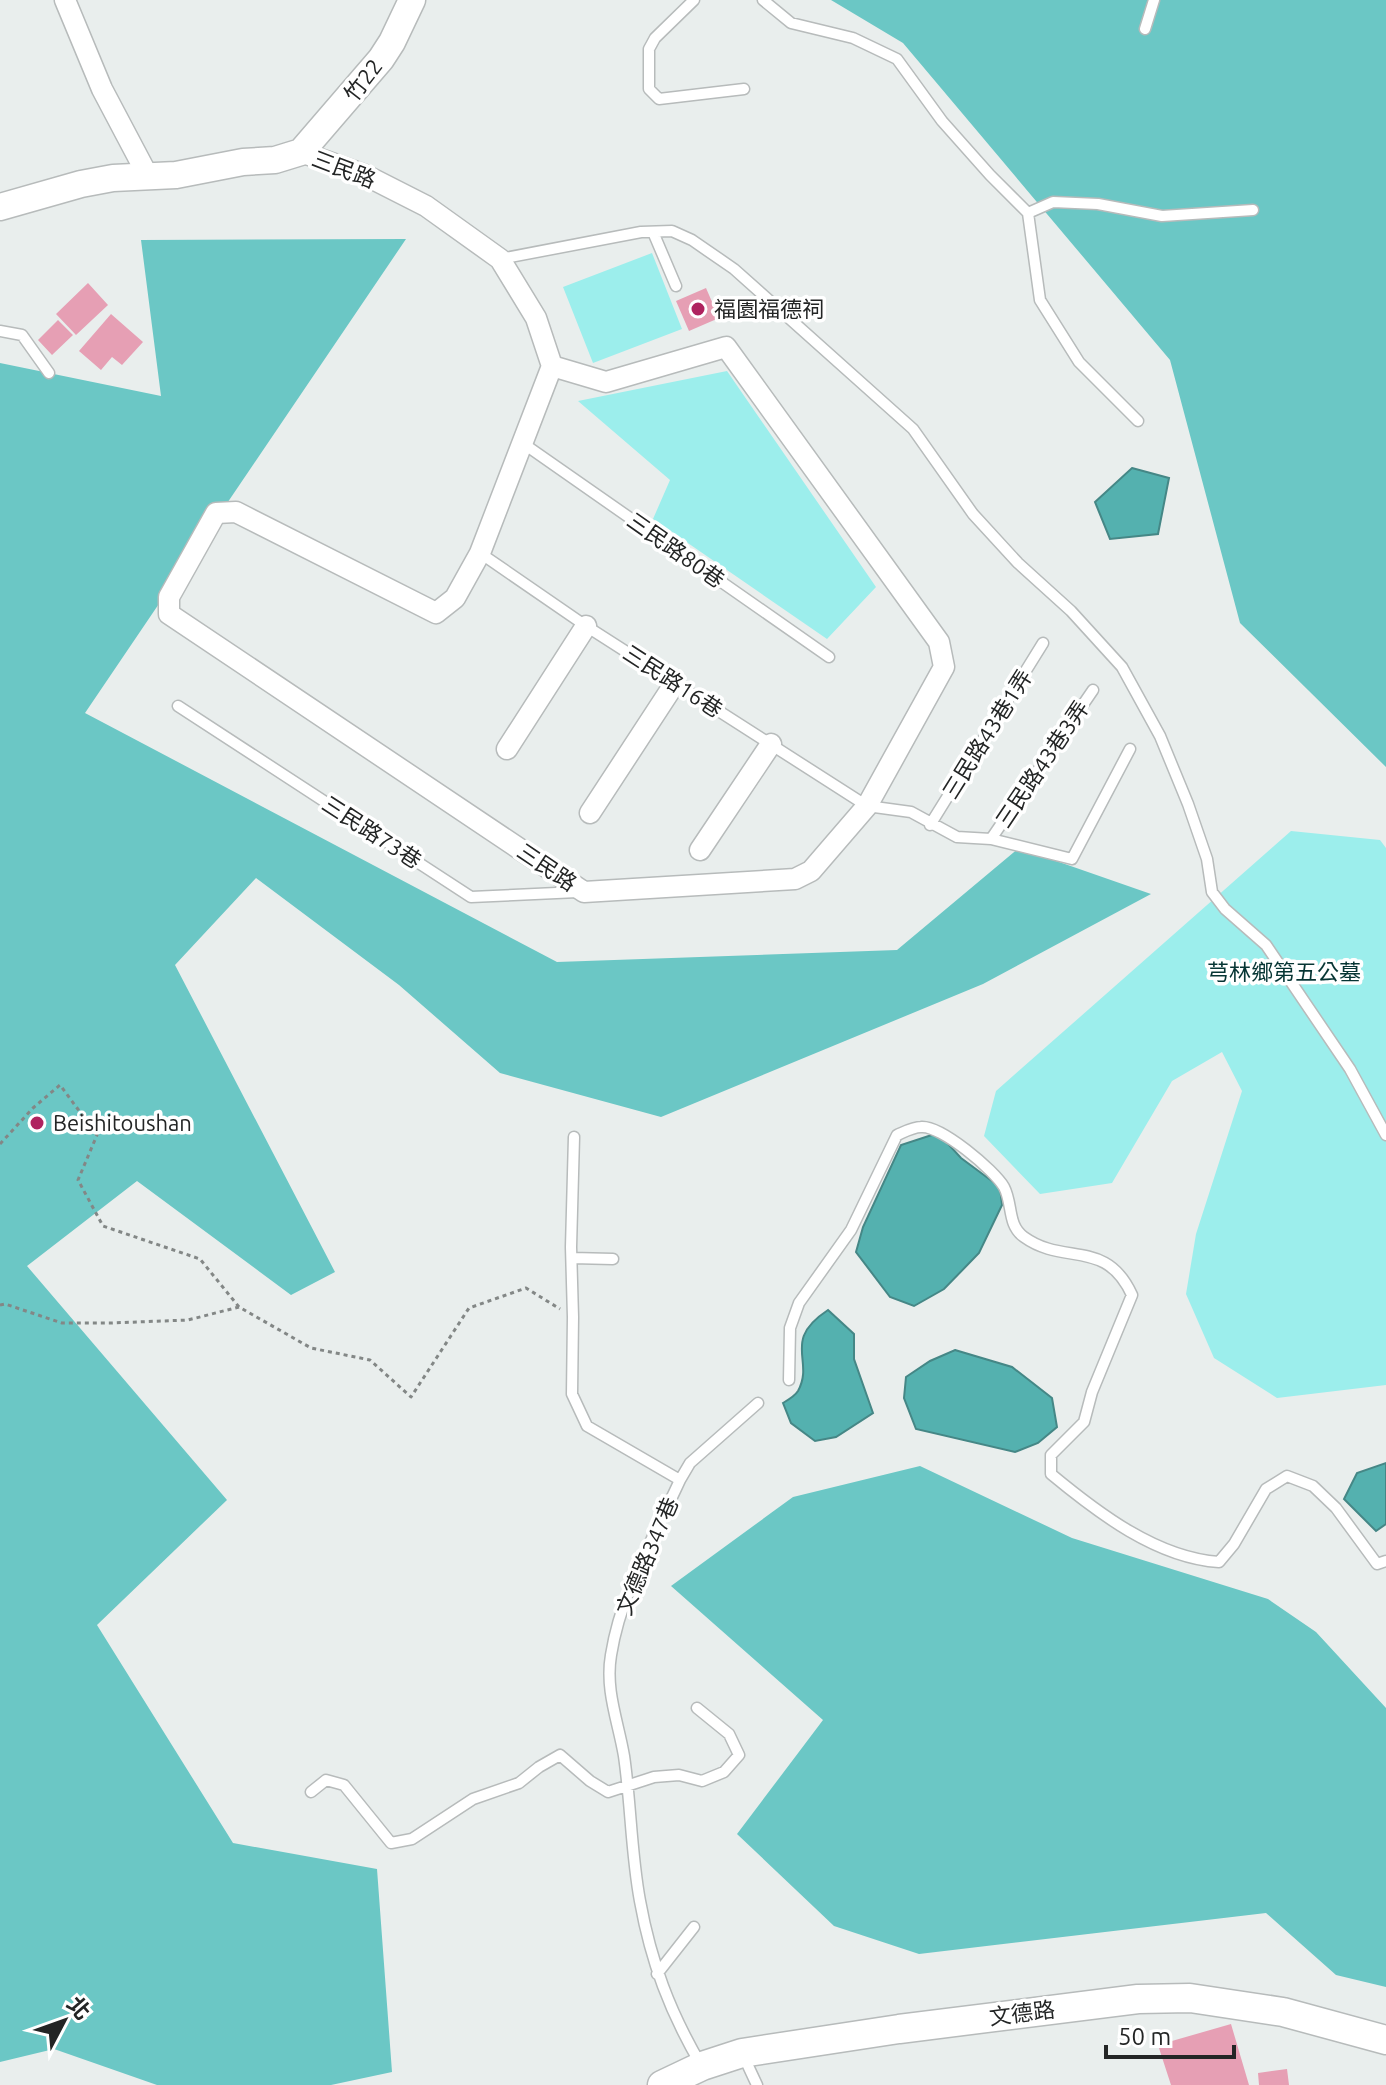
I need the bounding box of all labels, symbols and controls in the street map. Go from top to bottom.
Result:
street label: 竹22 [338,54,387,106]
street label: 三民路 [309,145,379,192]
place label: 福園福德祠 [714,296,824,321]
marker: 福園福德祠 [689,300,707,318]
street label: 三民路80巷 [623,507,730,592]
street label: 三民路16巷 [619,639,727,722]
street label: 三民路43巷1弄 [937,665,1036,803]
street label: 三民路43巷3弄 [990,696,1093,832]
street label: 三民路73巷 [318,790,426,873]
street label: 三民路 [513,838,582,895]
park label: 芎林鄉第五公墓 [1207,959,1361,984]
place label: Beishitoushan [53,1110,192,1135]
marker: Beishitoushan [28,1114,46,1132]
street label: 文德路347巷 [611,1493,683,1618]
north arrow [24,1981,104,2061]
text: 北 [63,1991,96,2024]
street label: 文德路 [988,1996,1056,2029]
scale bar [1106,2009,1234,2059]
text: 50 m [1118,2023,1171,2050]

